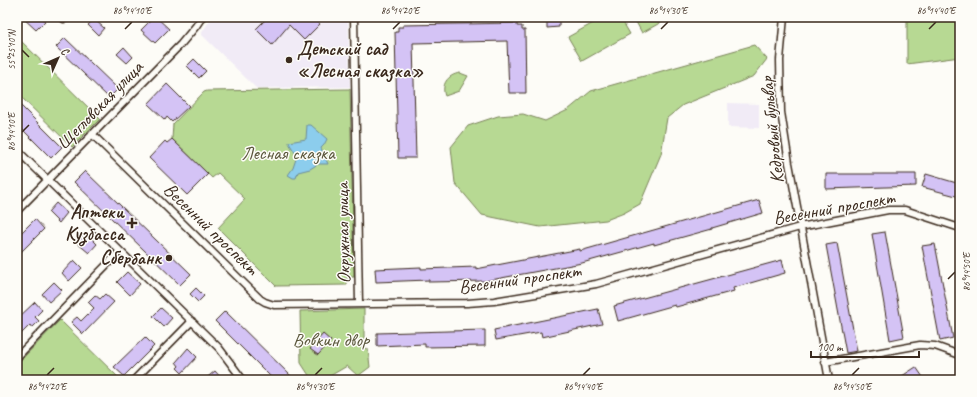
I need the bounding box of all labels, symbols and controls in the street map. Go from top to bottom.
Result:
text: 86°14'10"E [113,4,153,17]
text: 86°14'20"E [381,4,421,17]
text: 86°14'30"E [649,4,689,17]
text: 86°14'40"E [917,4,957,17]
text: 55°25'10"N [5,28,18,70]
place label: Детский сад «Лесная сказка» [297,37,424,83]
north arrow [38,38,78,78]
text: С [58,44,73,59]
street label: Щегловская улица [52,54,149,154]
marker: Детский сад «Лесная сказка» [284,55,294,65]
street label: Кедровый бульвар [754,74,790,185]
text: 86°14'10"E [5,111,18,151]
park label: Лесная сказка [241,141,336,165]
street label: Весенний проспект [158,178,265,281]
street label: Окружная улица [330,180,356,284]
street label: Весенний проспект [771,185,898,231]
place label: Аптеки Кузбасса [65,200,126,247]
marker: Аптеки Кузбасса [127,218,137,228]
place label: Сбербанк [100,246,162,270]
text: 86°14'50"E [960,251,973,291]
marker: Сбербанк [164,253,174,263]
street label: Весенний проспект [457,258,584,299]
park label: Вовкин двор [293,328,371,352]
scale bar [811,333,919,359]
text: 100 m [817,339,844,355]
text: 86°14'20"E [28,380,68,393]
text: 86°14'30"E [296,380,336,393]
text: 86°14'40"E [564,380,604,393]
text: 86°14'50"E [833,380,873,393]

